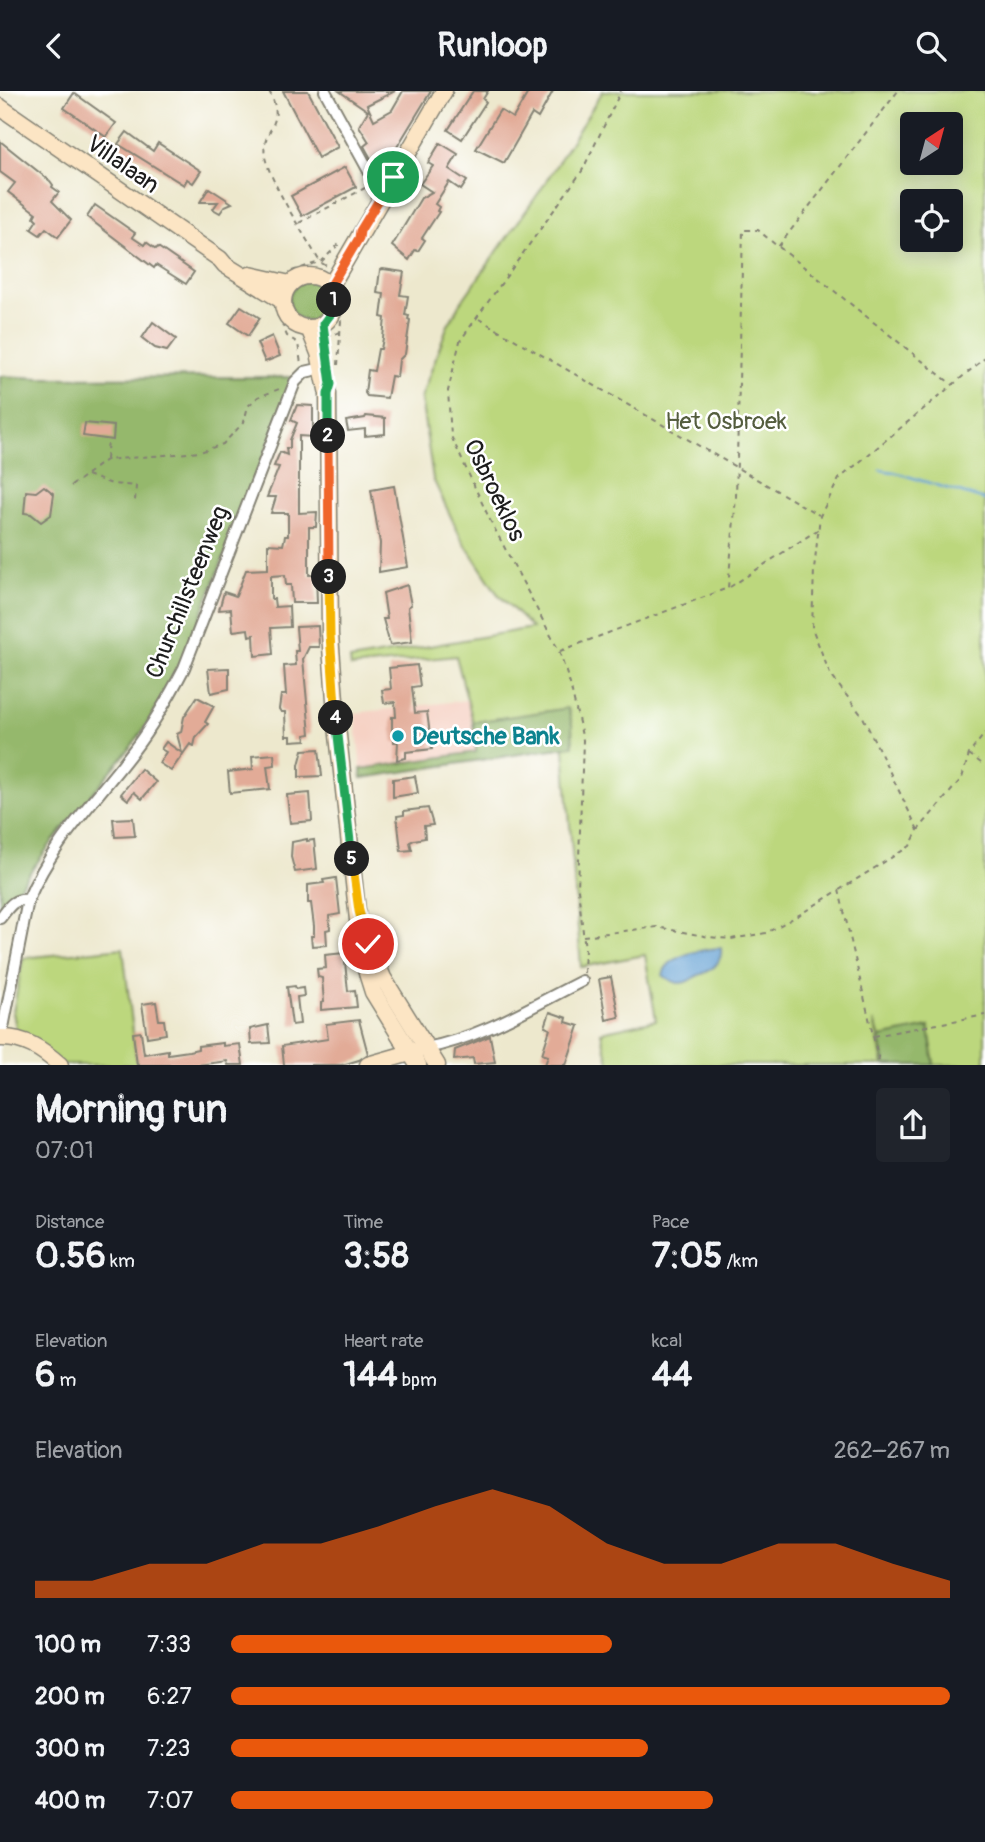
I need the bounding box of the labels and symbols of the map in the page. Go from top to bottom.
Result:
north arrow [900,112,962,175]
street label: Villalaan [81,129,165,200]
pin [363,147,423,207]
pin: 1 [316,283,352,318]
park label: Het Osbroek [665,407,787,436]
pin: 2 [310,419,346,453]
street label: Osbroeklos [457,434,532,546]
street label: Churchillsteenweg [140,502,235,683]
pin: 3 [312,559,346,595]
pin: 4 [318,701,354,735]
place label: Deutsche Bank [412,722,560,751]
marker: Deutsche Bank [390,728,406,744]
pin: 5 [334,841,370,877]
pin [338,914,398,974]

